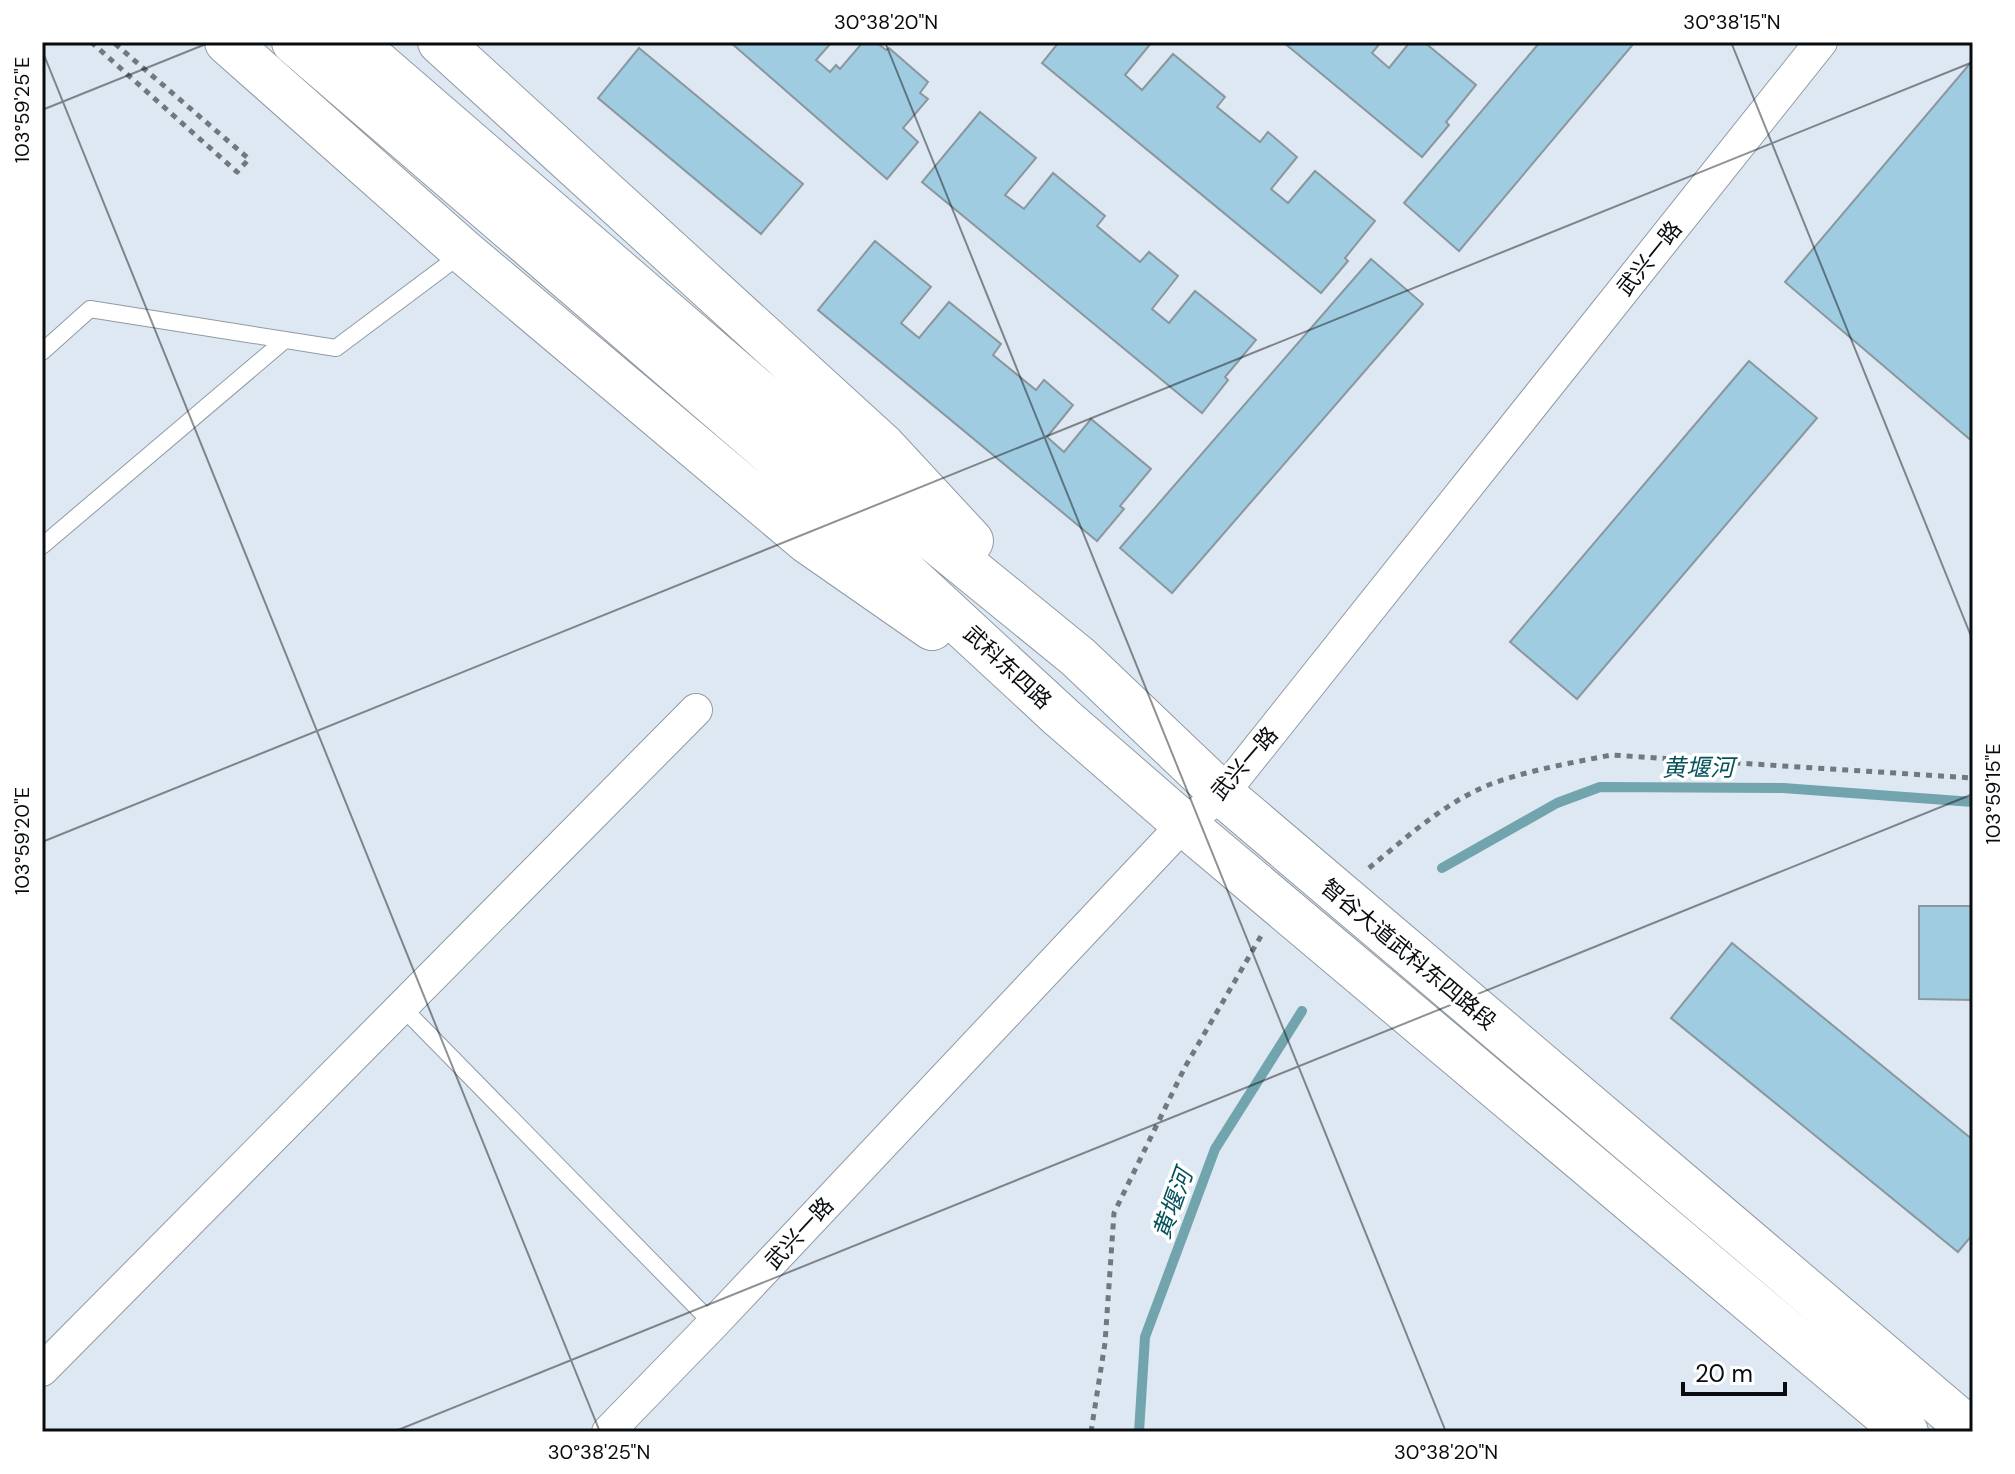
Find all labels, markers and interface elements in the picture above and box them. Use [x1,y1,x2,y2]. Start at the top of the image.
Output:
text: 30°38'20"N [834,9,938,35]
text: 30°38'15"N [1683,9,1781,35]
text: 103°59'25"E [9,57,35,163]
street label: 武兴一路 [1610,215,1688,302]
street label: 武科东四路 [958,619,1058,715]
street label: 武兴一路 [1205,721,1284,806]
text: 103°59'15"E [1980,743,2006,845]
water label: 黄堰河 [1662,752,1738,783]
text: 103°59'20"E [9,787,35,895]
street label: 智谷大道武科东四路段 [1315,873,1502,1036]
water label: 黄堰河 [1146,1161,1201,1243]
street label: 武兴一路 [759,1191,840,1275]
scale bar [1683,1346,1785,1396]
text: 20 m [1695,1358,1753,1389]
text: 30°38'25"N [548,1439,650,1465]
text: 30°38'20"N [1394,1439,1498,1465]

